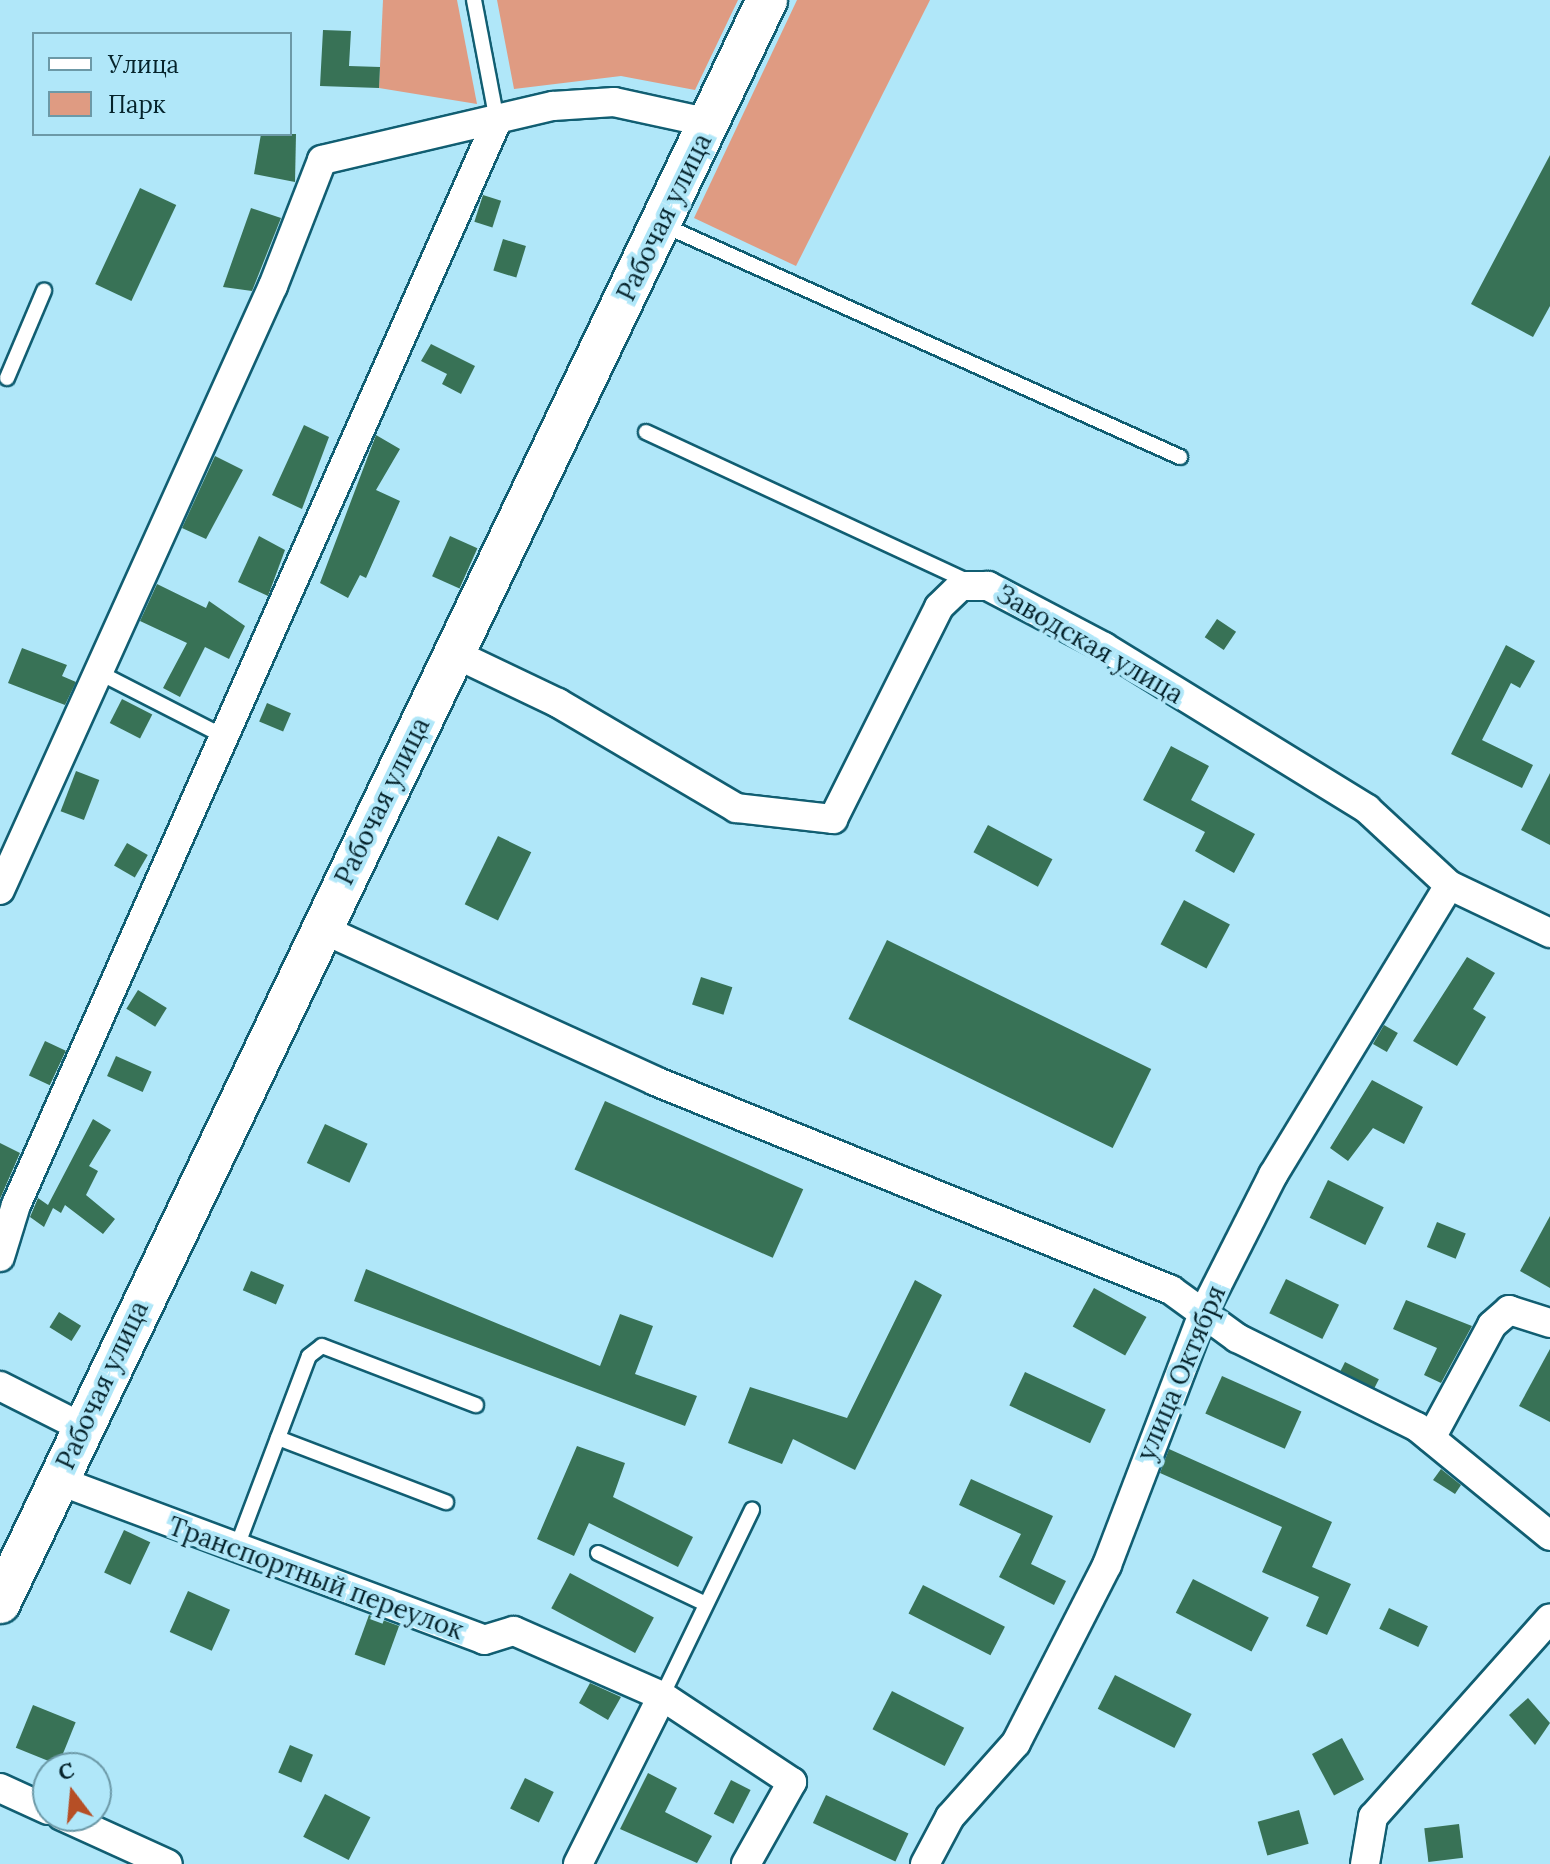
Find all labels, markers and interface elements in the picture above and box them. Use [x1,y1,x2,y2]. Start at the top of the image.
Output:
legend [32,32,292,136]
text: Улица [108,49,179,80]
text: Парк [108,89,166,120]
street label: Рабочая улица [610,128,718,306]
street label: Заводская улица [991,578,1189,710]
street label: Рабочая улица [328,712,436,890]
street label: улица Октября [1130,1281,1232,1465]
street label: Рабочая улица [49,1296,155,1474]
street label: Транспортный переулок [164,1510,468,1646]
north arrow [32,1752,112,1832]
text: С [55,1755,77,1786]

